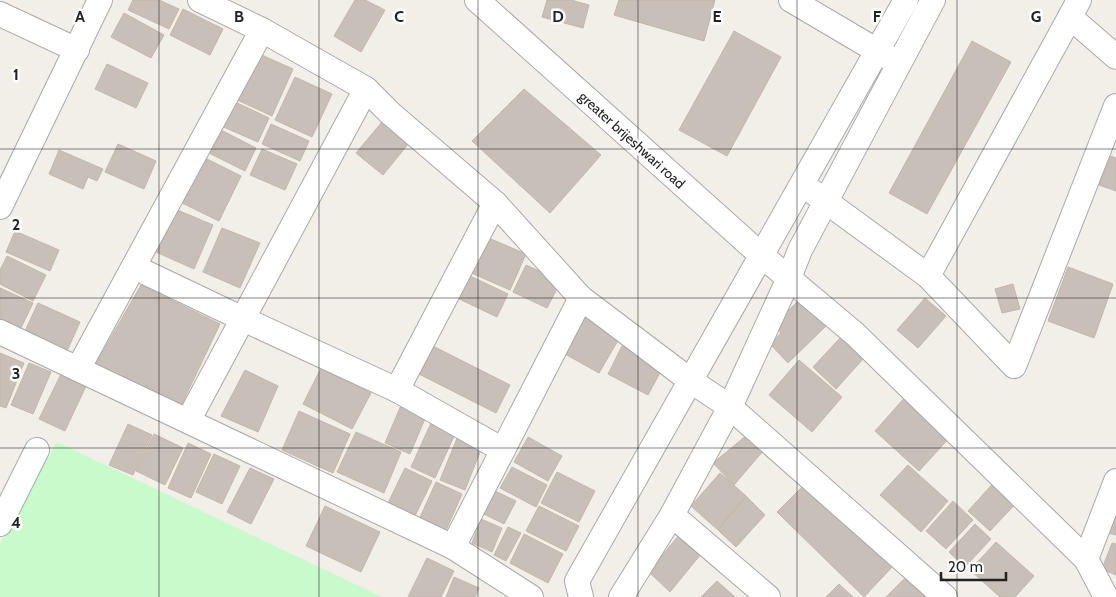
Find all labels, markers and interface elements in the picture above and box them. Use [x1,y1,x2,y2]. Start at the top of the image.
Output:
text: A [75,7,85,26]
text: B [234,7,244,26]
text: C [394,7,404,26]
text: D [552,7,564,26]
text: E [712,7,722,26]
text: F [873,7,882,26]
text: G [1031,7,1041,26]
text: 1 [13,65,19,84]
street label: greater brijeshwari road [575,88,689,192]
text: 2 [12,215,20,234]
text: 3 [12,364,20,383]
text: 4 [11,513,21,532]
scale bar [941,550,1006,582]
text: 20 m [948,558,983,576]

